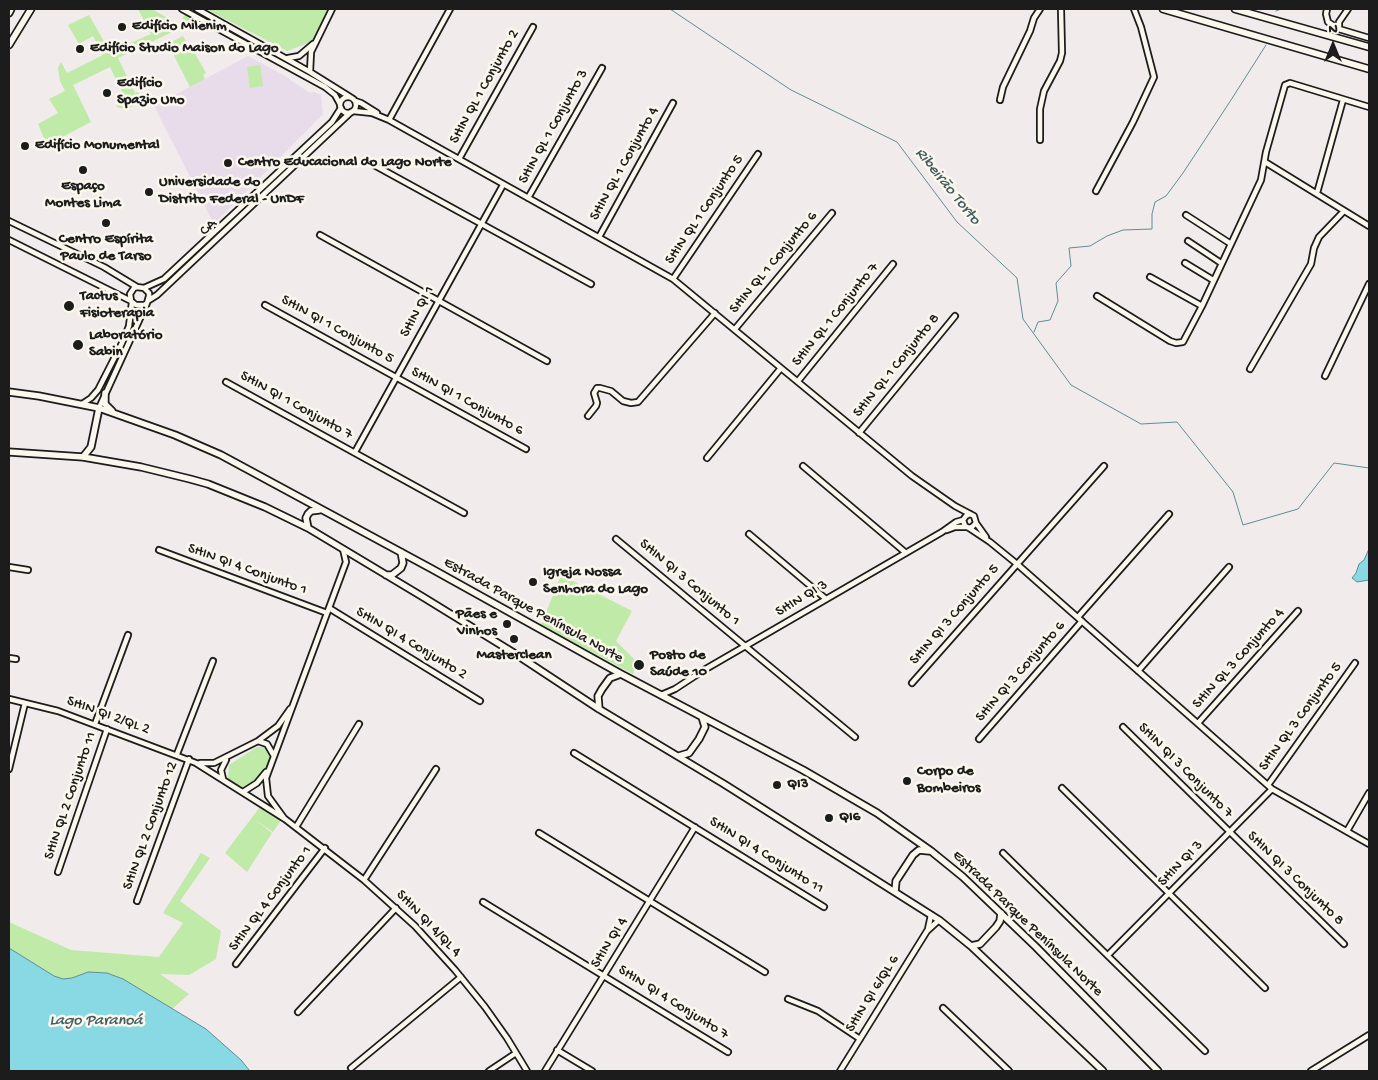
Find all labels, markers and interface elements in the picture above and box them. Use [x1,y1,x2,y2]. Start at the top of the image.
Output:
place label: Edifício Milenim [132,18,227,36]
north arrow [1308,20,1358,70]
marker: Edifício Milenim [116,21,128,33]
text: N [1328,21,1338,38]
street label: SHIN QL 1 Conjunto 2 [446,27,524,147]
place label: Edifício Studio Maison do Lago [90,40,279,58]
marker: Edifício Studio Maison do Lago [74,43,86,55]
street label: SHIN QL 1 Conjunto 3 [515,67,593,187]
place label: Edifício Spazio Uno [117,75,184,110]
marker: Edifício Spazio Uno [101,87,113,99]
street label: SHIN QL 1 Conjunto 4 [586,104,664,224]
place label: Edifício Monumental [35,137,160,155]
marker: Edifício Monumental [19,140,31,152]
water label: Ribeirão Torto [910,145,984,229]
street label: SHIN QL 1 Conjunto 5 [662,152,748,268]
place label: Centro Educacional do Lago Norte [238,154,451,172]
marker: Centro Educacional do Lago Norte [222,157,234,169]
marker: Espaço Montes Lima [77,164,89,176]
place label: Universidade do Distrito Federal - UnDF [159,174,304,209]
place label: Espaço Montes Lima [45,178,121,213]
marker: Universidade do Distrito Federal - UnDF [143,186,155,198]
street label: SHIN QL 1 Conjunto 6 [726,208,822,318]
street label: CA [197,216,221,240]
marker: Centro Espírita Paulo de Tarso [100,217,112,229]
place label: Centro Espírita Paulo de Tarso [59,231,153,266]
street label: SHIN QL 1 Conjunto 7 [789,260,883,370]
street label: SHIN QI 1 [397,283,439,341]
place label: Tactus Fisioterapia [80,288,154,323]
street label: SHIN QI 1 Conjunto 5 [277,292,397,368]
marker: Tactus Fisioterapia [62,299,76,313]
street label: SHIN QL 1 Conjunto 8 [850,310,944,422]
place label: Laboratório Sabin [89,327,162,362]
marker: Laboratório Sabin [71,338,85,352]
street label: SHIN QI 1 Conjunto 6 [408,364,526,440]
street label: SHIN QI 1 Conjunto 7 [236,368,356,444]
street label: SHIN QI 3 Conjunto 1 [635,536,743,630]
street label: SHIN QI 4 Conjunto 1 [185,540,309,600]
street label: Estrada Parque Península Norte [440,554,626,668]
street label: SHIN QI 3 Conjunto 5 [906,561,1004,669]
place label: Igreja Nossa Senhora do Lago [543,564,648,599]
marker: Igreja Nossa Senhora do Lago [527,576,539,588]
street label: SHIN QI 3 [773,576,831,622]
street label: SHIN QI 4 Conjunto 2 [352,604,470,684]
street label: SHIN QL 3 Conjunto 4 [1189,605,1289,713]
place label: Pães e Vinhos [456,606,497,641]
marker: Pães e Vinhos [501,618,513,630]
street label: SHIN QI 3 Conjunto 6 [972,618,1070,726]
marker: Masterclean [508,633,520,645]
place label: Masterclean [476,647,552,665]
place label: Posto de Saúde 10 [650,647,707,682]
marker: Posto de Saúde 10 [632,658,646,672]
street label: SHIN QL 3 Conjunto 5 [1256,659,1346,775]
street label: SHIN QI 2/QL 2 [64,693,152,739]
street label: SHIN QI 3 Conjunto 7 [1133,719,1237,823]
street label: SHIN QL 2 Conjunto 11 [41,730,101,862]
street label: SHIN QL 2 Conjunto 12 [119,760,183,892]
place label: Corpo de Bombeiros [917,763,981,798]
marker: Corpo de Bombeiros [901,775,913,787]
place label: QI3 [787,776,808,794]
marker: QI3 [771,779,783,791]
place label: QI6 [839,809,860,827]
marker: QI6 [823,812,835,824]
street label: SHIN QI 4 Conjunto 11 [705,814,827,898]
street label: SHIN QI 3 Conjunto 8 [1243,828,1347,930]
street label: SHIN QI 3 [1155,837,1207,891]
street label: SHIN QL 4 Conjunto 1 [225,843,317,955]
street label: Estrada Parque Península Norte [948,847,1106,1001]
street label: SHIN QI 4/QL 4 [391,887,465,961]
street label: SHIN QI 4 [587,914,633,972]
street label: SHIN QI 6/QL 6 [842,952,904,1036]
street label: SHIN QI 4 Conjunto 7 [614,962,732,1044]
water label: Lago Paranoá [50,1012,142,1032]

